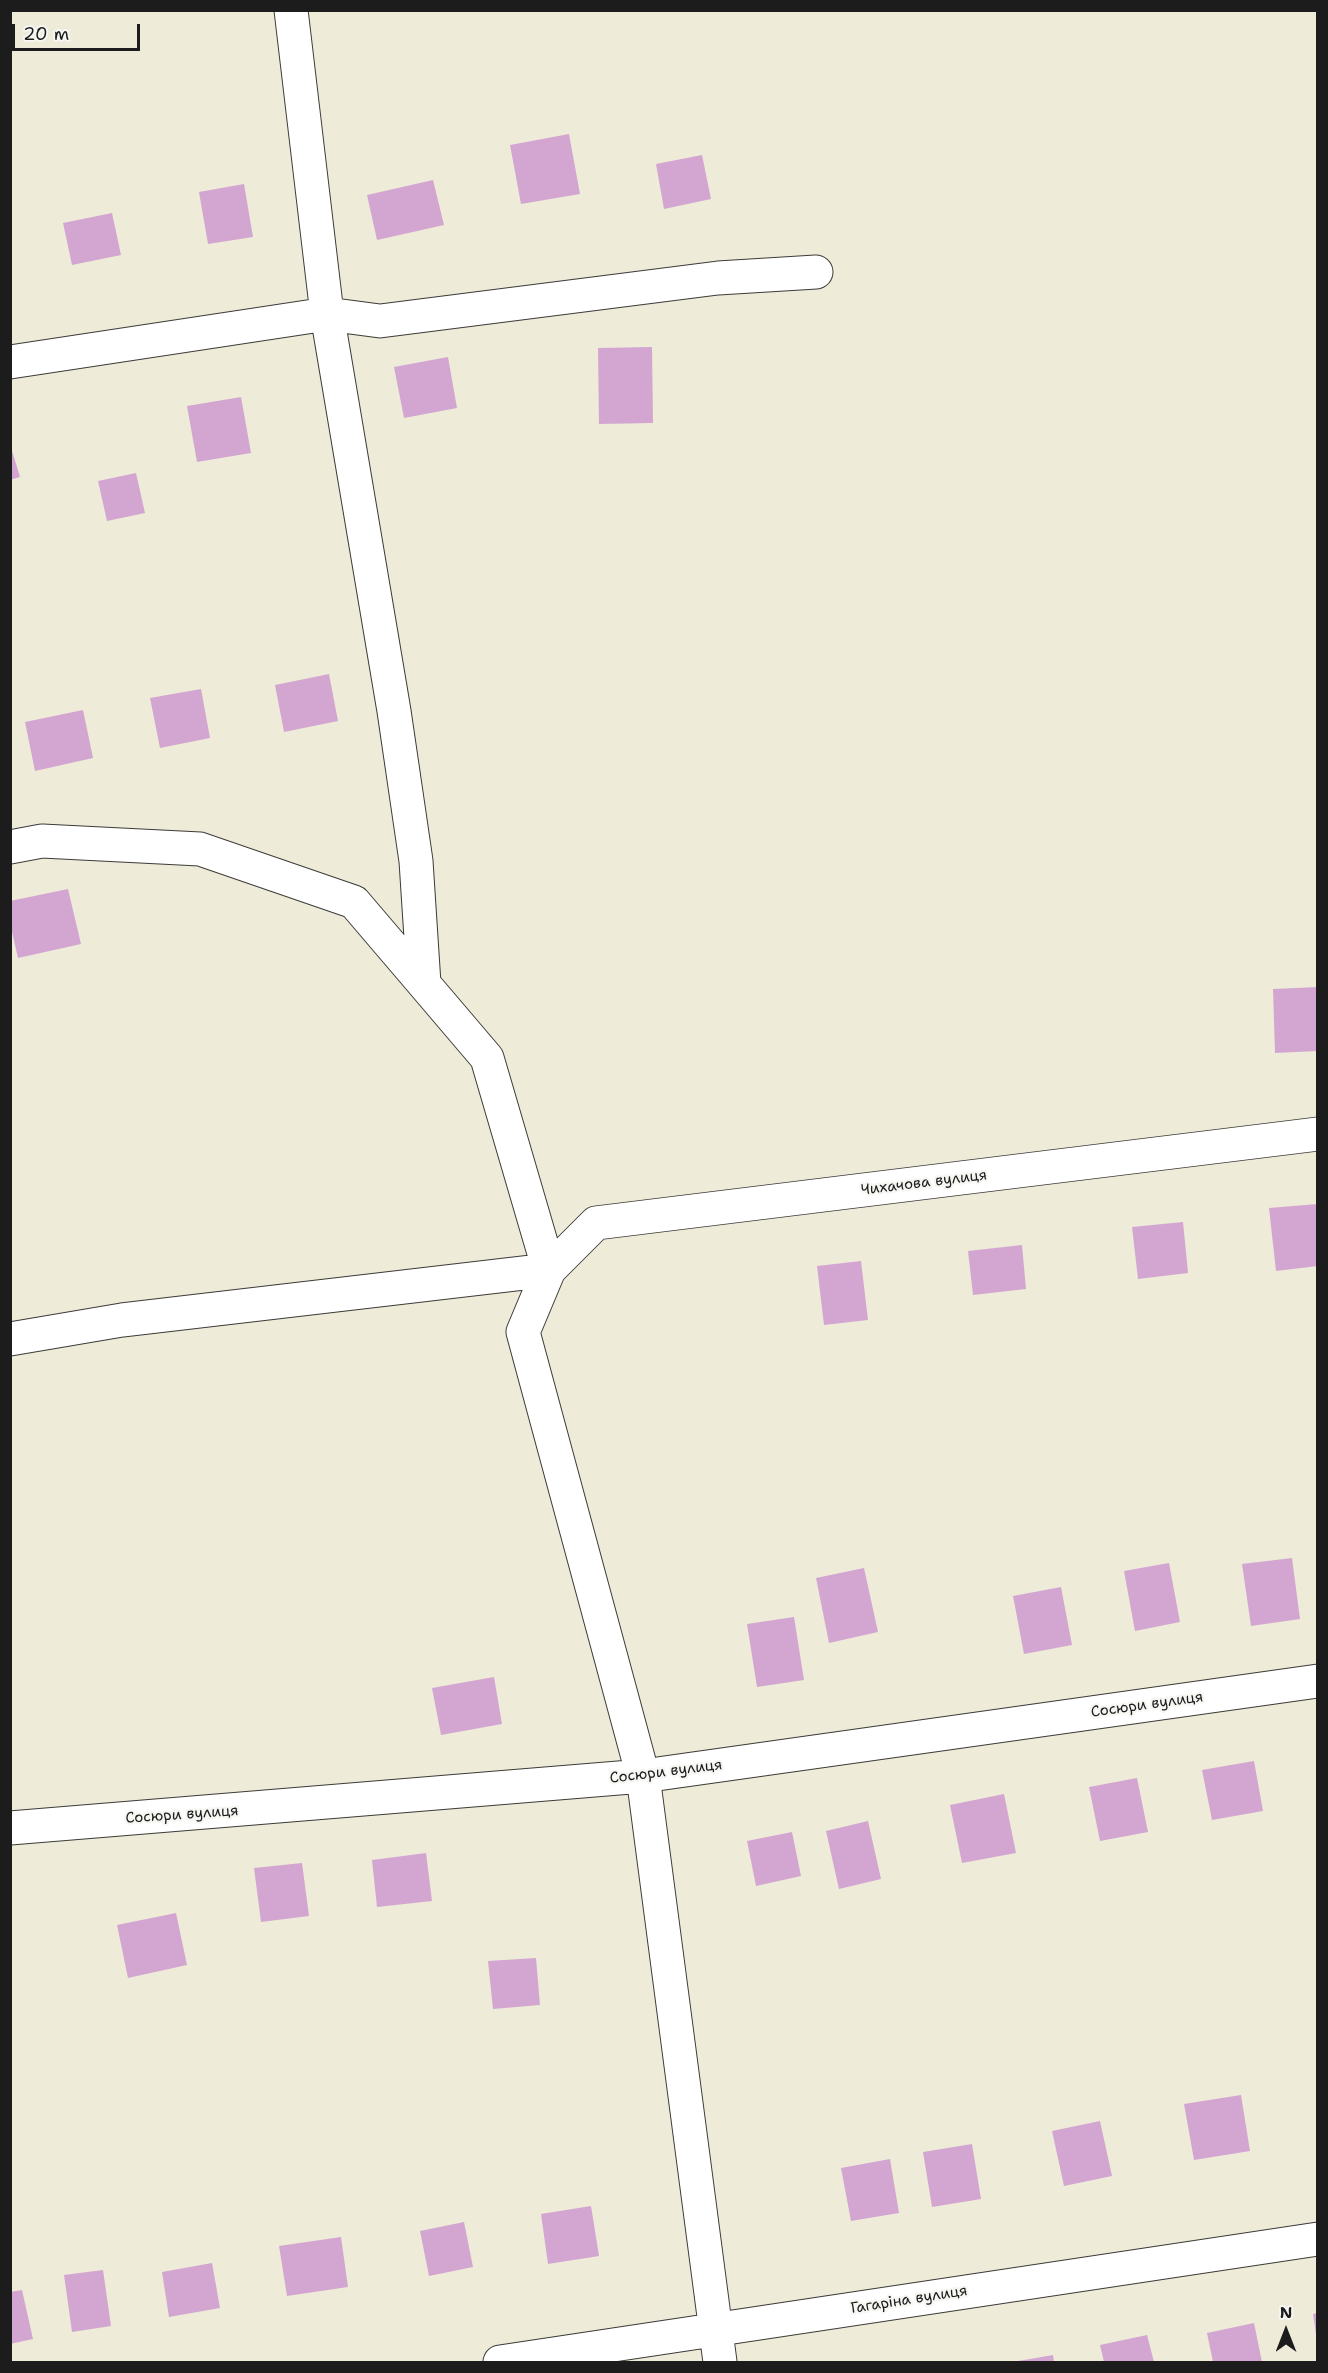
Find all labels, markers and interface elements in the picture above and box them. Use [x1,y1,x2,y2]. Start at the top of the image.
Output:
scale bar [15,12,142,50]
text: 20 m [23,22,69,46]
street label: Чихачова вулиця [860,1166,988,1200]
street label: Сосюри вулиця [1090,1688,1204,1722]
street label: Сосюри вулиця [609,1756,723,1788]
street label: Сосюри вулиця [125,1802,239,1828]
street label: Гагаріна вулиця [849,2282,969,2318]
north arrow [1256,2301,1316,2361]
text: N [1280,2302,1292,2323]

